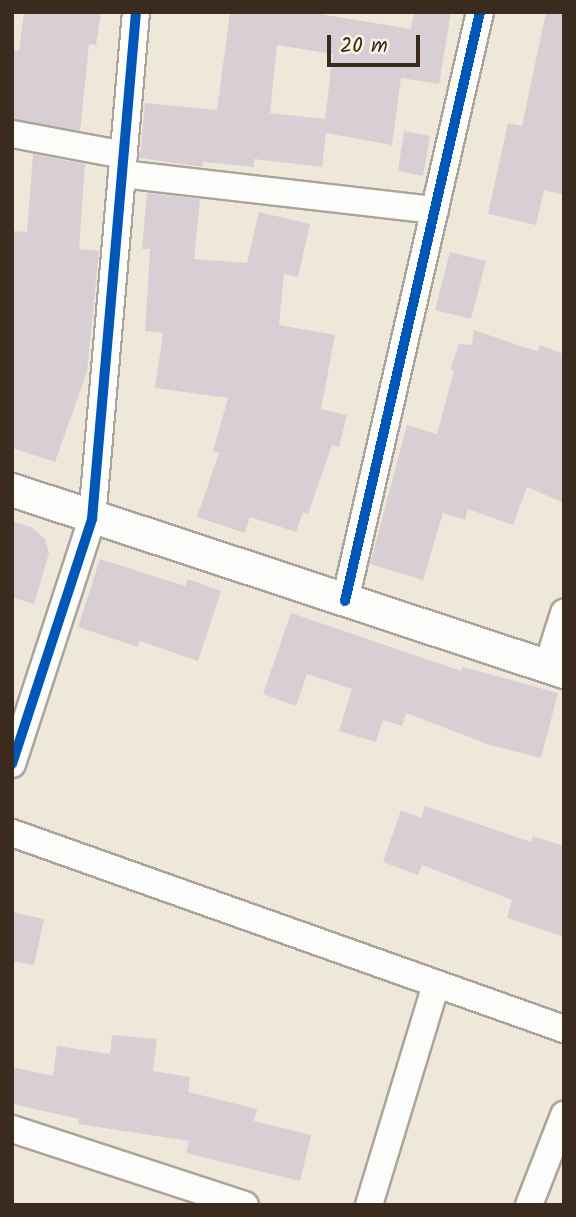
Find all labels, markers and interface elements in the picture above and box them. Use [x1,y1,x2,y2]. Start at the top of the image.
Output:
scale bar [331,21,424,65]
text: 20 m [340,30,388,63]

